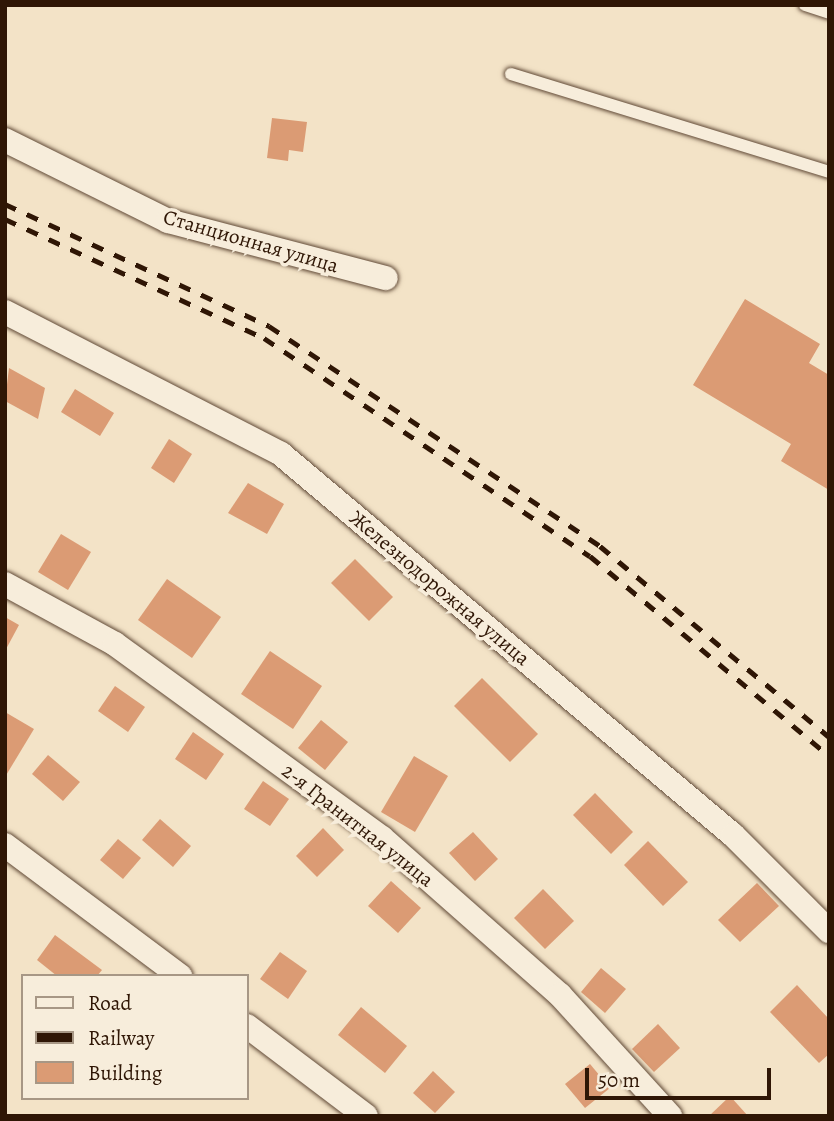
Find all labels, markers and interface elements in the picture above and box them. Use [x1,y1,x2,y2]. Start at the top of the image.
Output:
street label: Станционная улица [161,204,341,278]
street label: Железнодорожная улица [345,505,535,671]
street label: 2-я Гранитная улица [277,758,439,892]
legend [21,974,248,1100]
text: Road [88,989,132,1017]
text: Railway [88,1024,154,1052]
scale bar [589,1054,774,1098]
text: Building [88,1059,162,1087]
text: 50 m [598,1066,640,1094]

